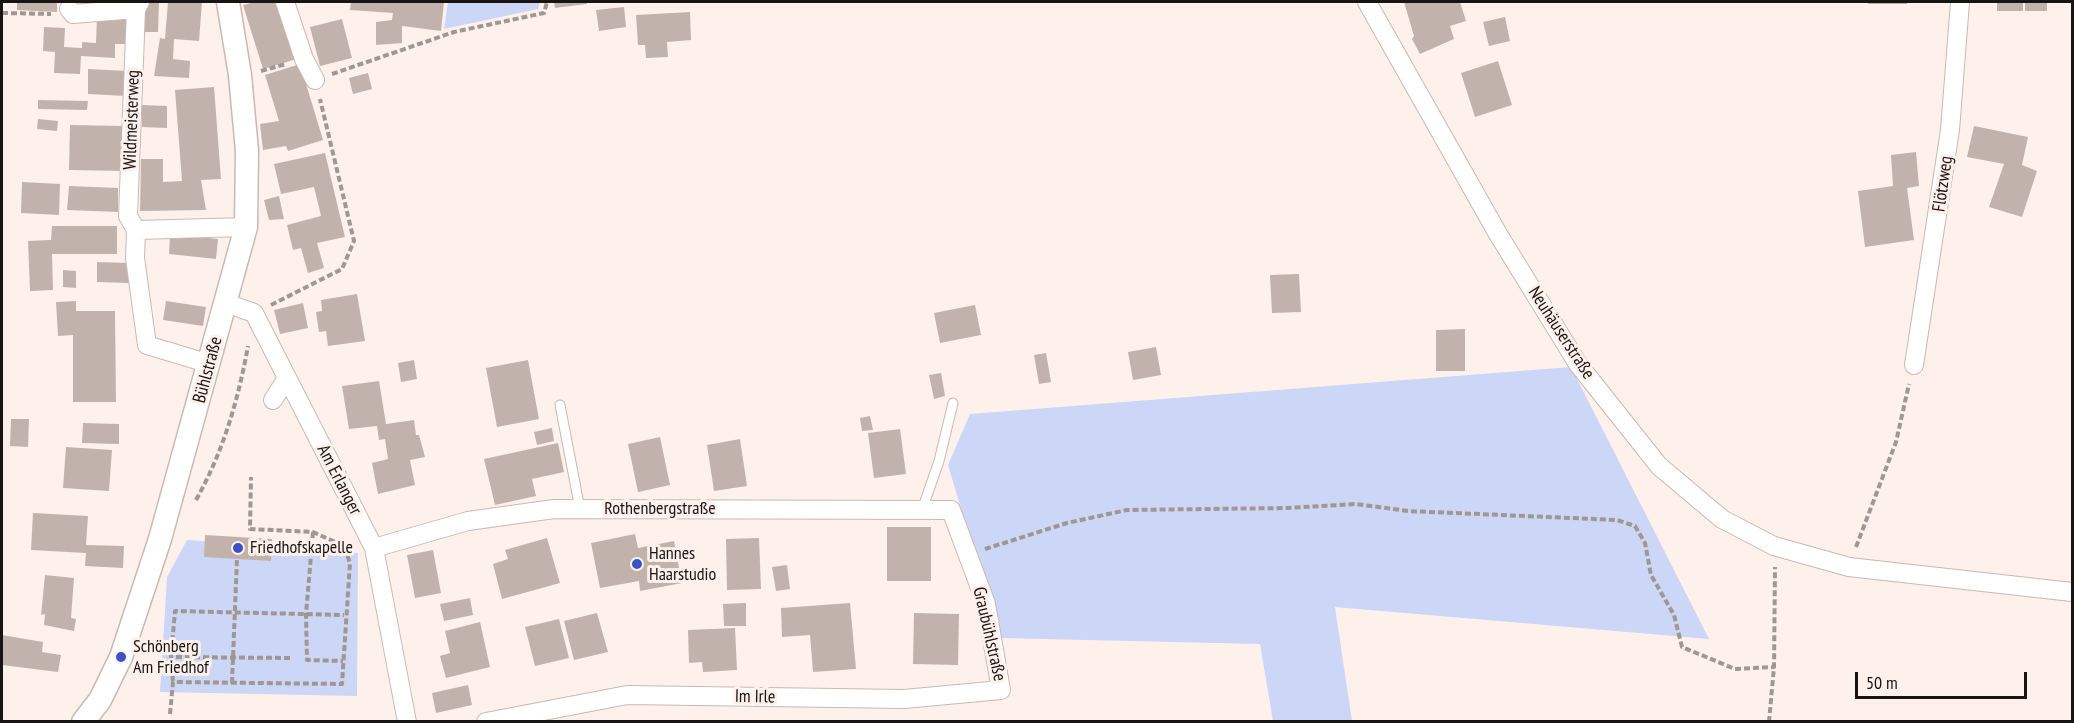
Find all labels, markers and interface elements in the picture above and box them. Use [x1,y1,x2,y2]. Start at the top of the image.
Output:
street label: Wildmeisterweg [119,70,145,170]
street label: Flötzweg [1928,155,1958,213]
street label: Neuhäuserstraße [1523,283,1599,383]
street label: Bühlstraße [189,334,227,406]
street label: Am Erlanger [312,441,366,519]
street label: Rothenbergstraße [604,498,716,520]
place label: Friedhofskapelle [250,537,353,559]
marker: Friedhofskapelle [231,541,245,555]
place label: Hannes Haarstudio [649,543,716,586]
marker: Hannes Haarstudio [630,557,644,571]
street label: Graubühlstraße [968,585,1010,683]
place label: Schönberg Am Friedhof [133,636,209,678]
marker: Schönberg Am Friedhof [114,650,128,664]
scale bar [1858,660,2030,698]
text: 50 m [1866,671,1898,694]
street label: Im Irle [735,686,775,708]

